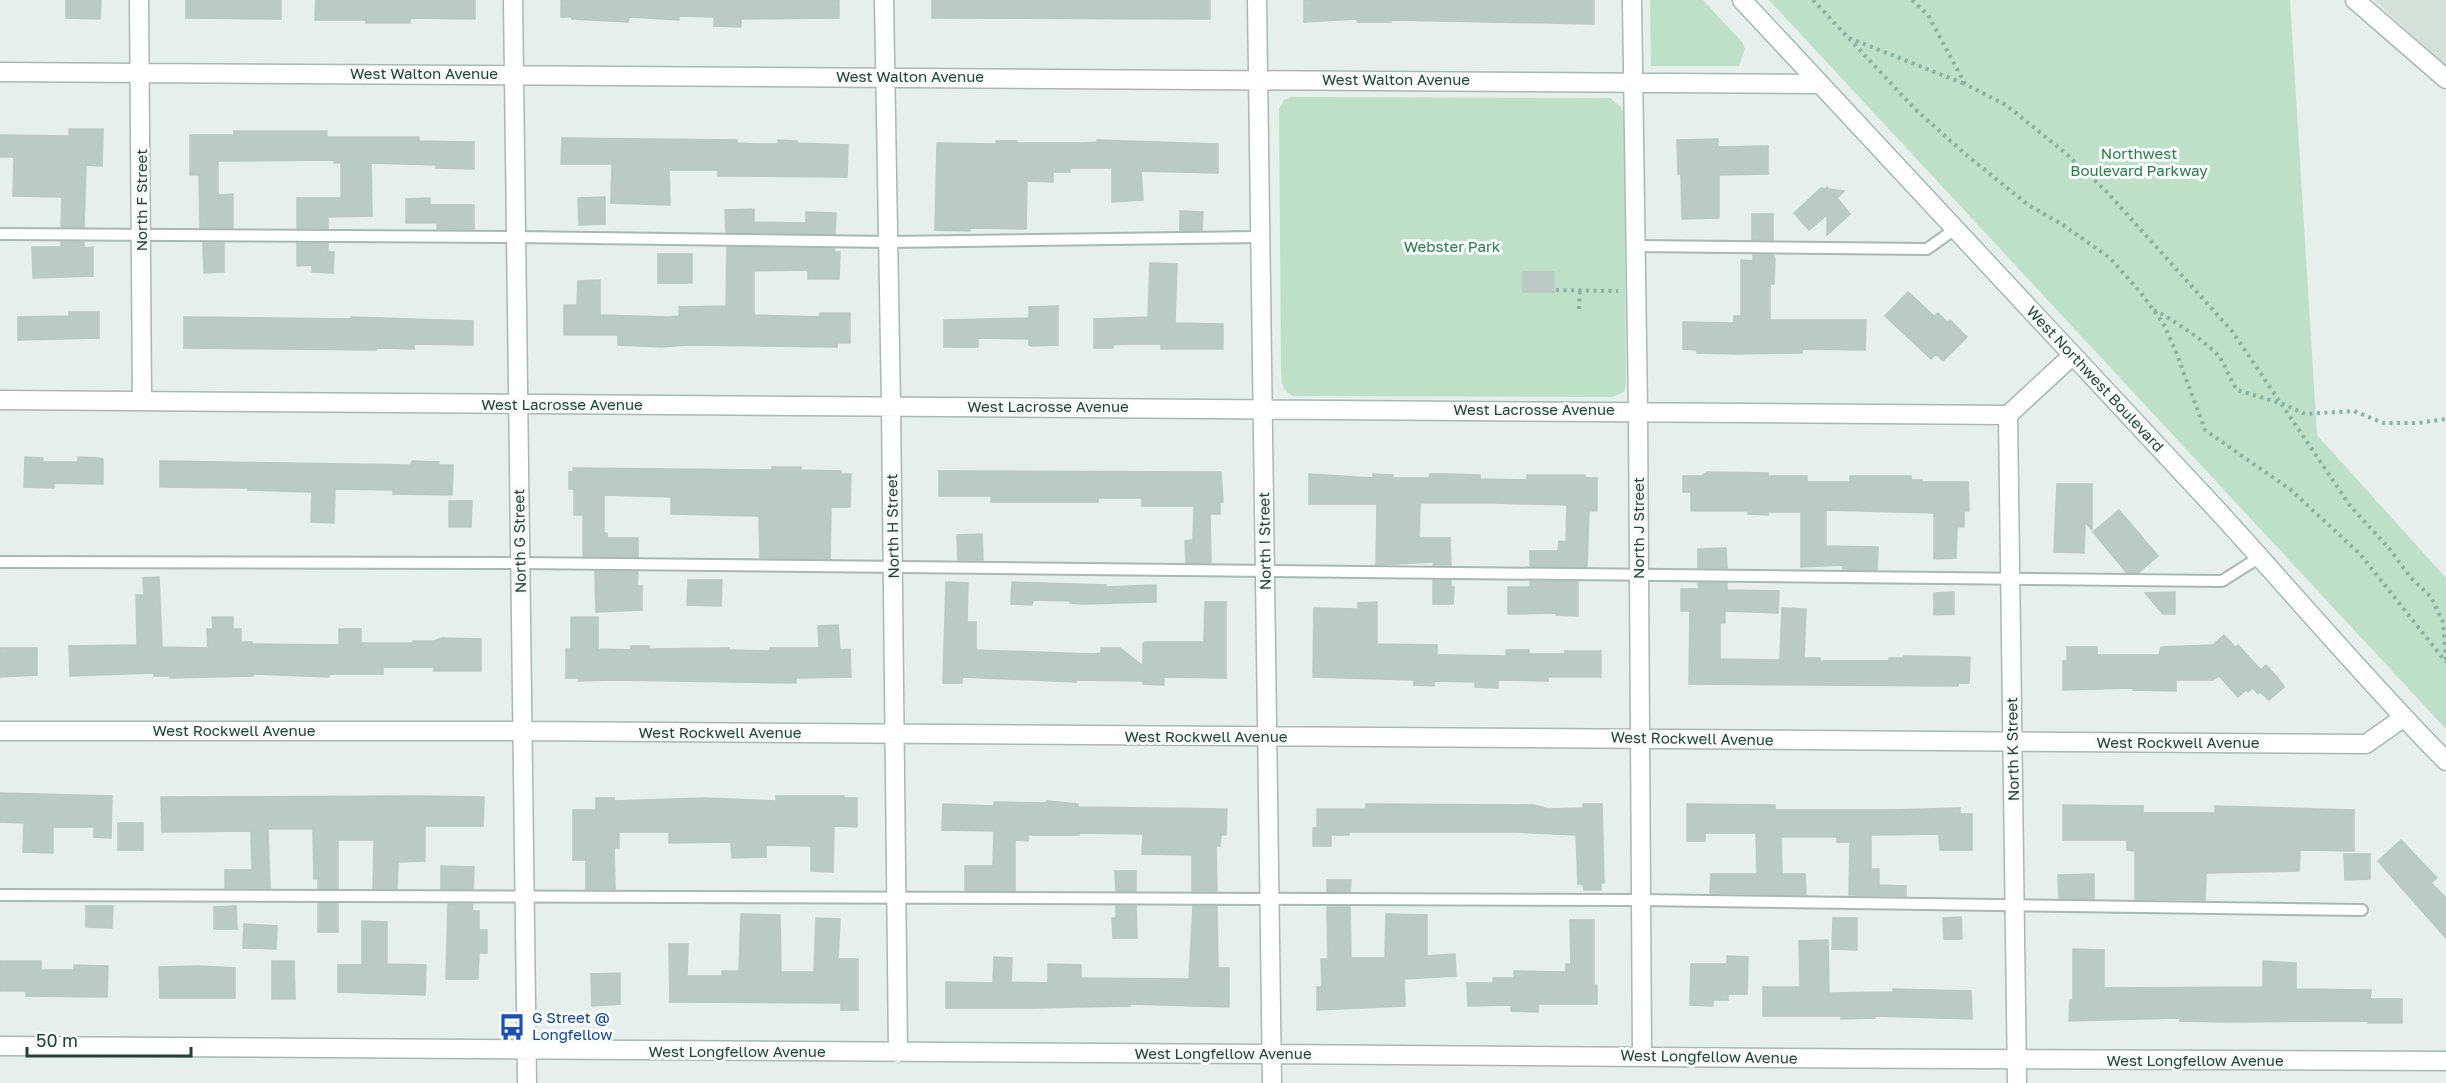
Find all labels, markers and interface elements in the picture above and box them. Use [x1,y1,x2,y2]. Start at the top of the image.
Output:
street label: West Walton Avenue [350,64,498,82]
street label: West Walton Avenue [836,67,984,85]
street label: West Walton Avenue [1322,70,1470,88]
park label: Northwest Boulevard Parkway [2070,144,2208,179]
street label: North F Street [132,149,150,251]
park label: Webster Park [1404,237,1501,255]
street label: West Northwest Boulevard [2023,302,2168,455]
street label: West Lacrosse Avenue [481,395,643,413]
street label: West Lacrosse Avenue [967,397,1129,415]
street label: West Lacrosse Avenue [1453,400,1615,418]
street label: North H Street [882,473,902,579]
street label: North J Street [1629,477,1647,579]
street label: North G Street [509,489,529,593]
street label: North I Street [1254,492,1274,590]
street label: North K Street [2002,697,2022,801]
street label: West Rockwell Avenue [152,721,316,739]
street label: West Rockwell Avenue [638,723,802,741]
street label: West Rockwell Avenue [1124,727,1288,745]
street label: West Rockwell Avenue [1610,728,1774,748]
street label: West Rockwell Avenue [2096,733,2260,751]
place label: G Street @ Longfellow [532,1008,612,1043]
bus stop icon: G Street @ Longfellow [497,1012,527,1042]
scale bar [27,1020,190,1058]
text: 50 m [36,1029,78,1051]
street label: West Longfellow Avenue [648,1042,826,1060]
street label: West Longfellow Avenue [1134,1044,1312,1062]
street label: West Longfellow Avenue [1620,1045,1798,1067]
street label: West Longfellow Avenue [2106,1051,2284,1069]

